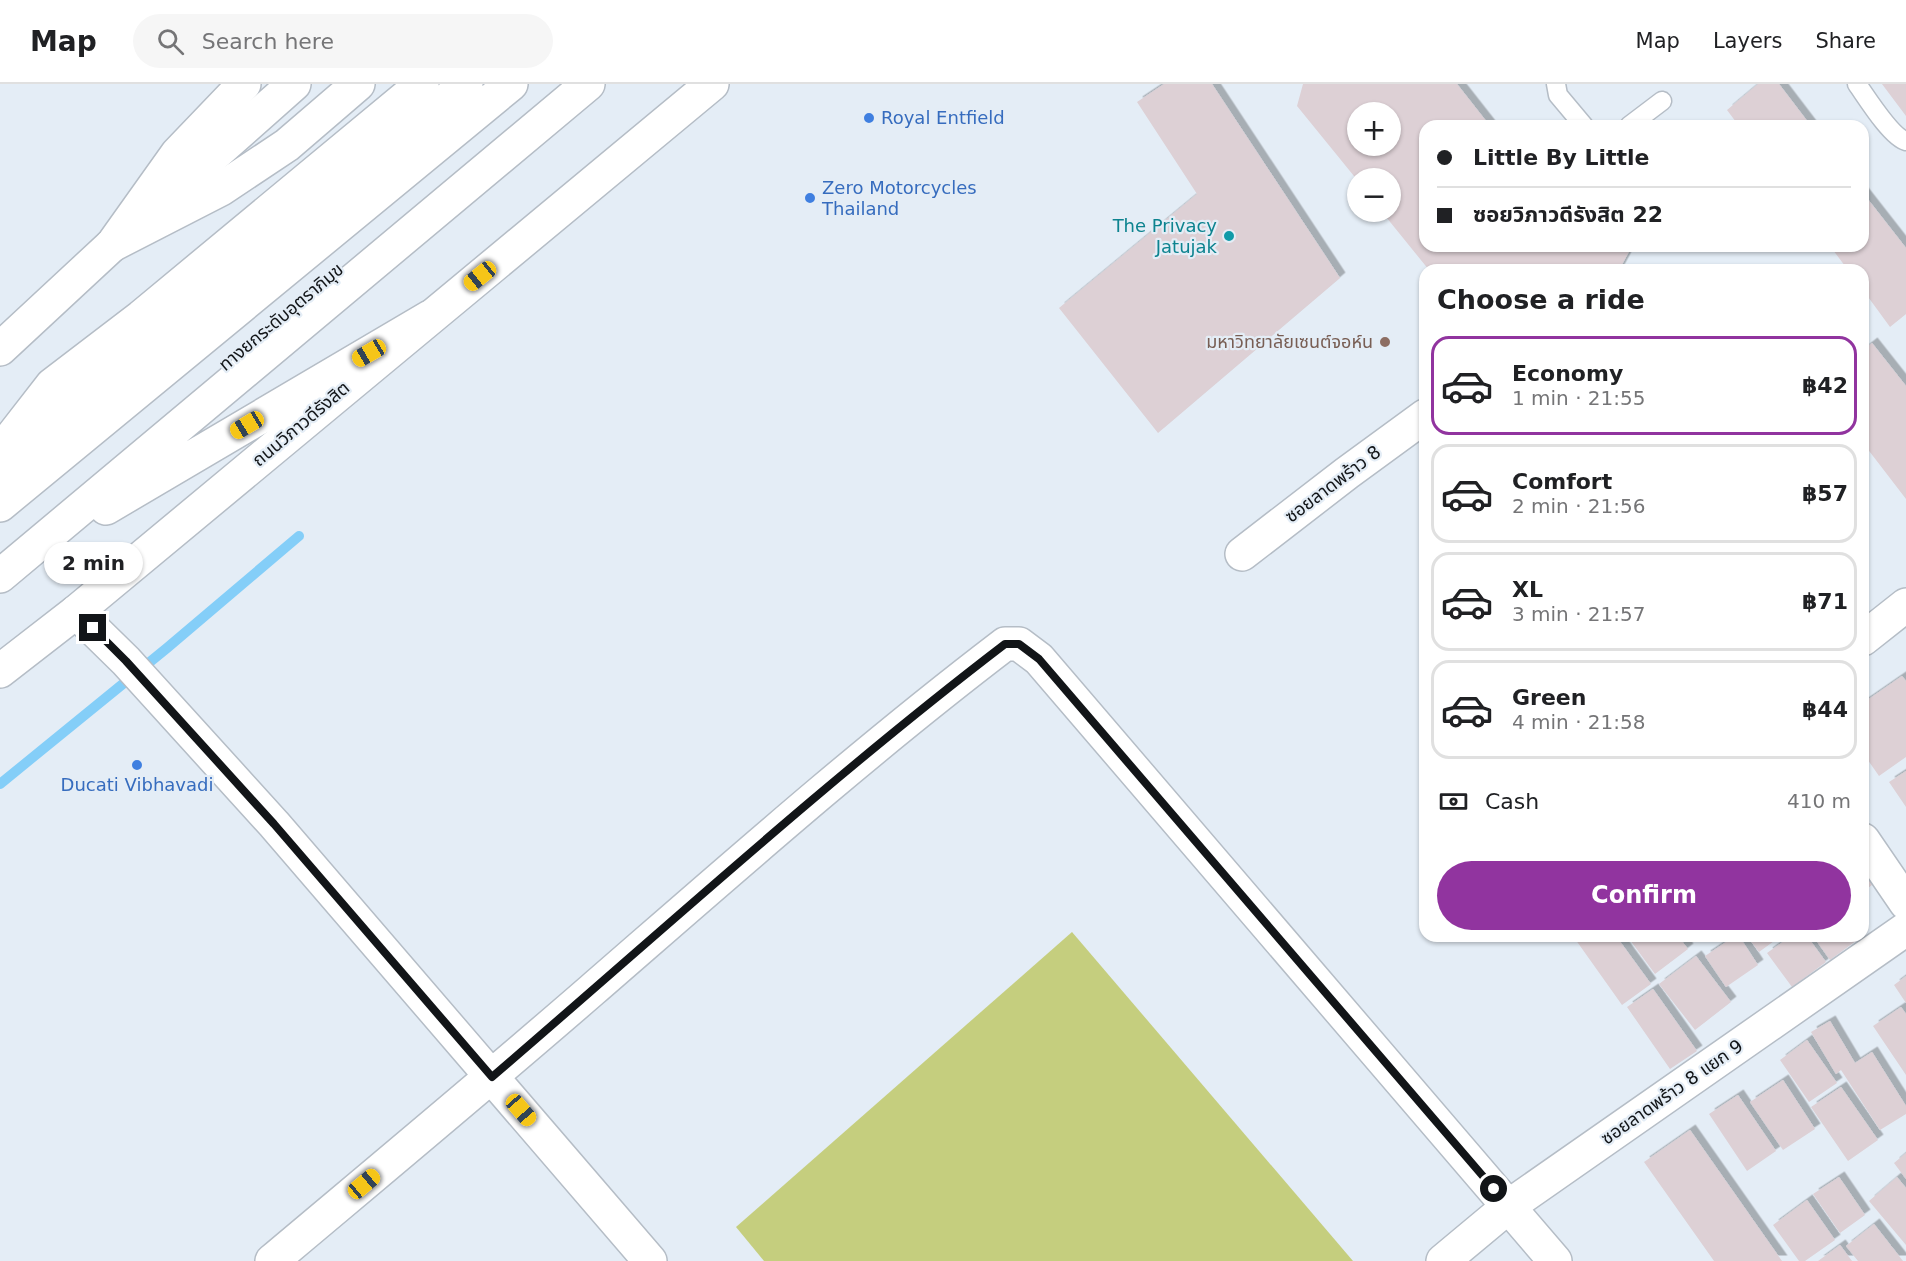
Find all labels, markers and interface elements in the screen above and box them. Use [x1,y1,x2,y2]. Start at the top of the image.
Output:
search box [133,14,553,68]
text: Map [30,25,97,58]
icon: search [154,25,187,58]
text: Search here [202,29,334,54]
text: Map [1636,29,1680,53]
text: Layers [1713,29,1782,53]
text: Share [1815,29,1876,53]
map controls [1347,102,1401,222]
button: + [1347,102,1401,156]
place label: Royal Entfield [881,107,1005,128]
marker: Royal Entfield [862,111,876,125]
text: Little By Little [1473,145,1650,170]
button: − [1347,168,1401,222]
place label: Zero Motorcycles Thailand [821,177,977,219]
marker: Zero Motorcycles Thailand [803,191,817,205]
text: ซอยวิภาวดีรังสิต 22 [1473,202,1663,227]
place label: The Privacy Jatujak [1112,215,1218,257]
marker: The Privacy Jatujak [1222,229,1236,243]
street label: ทางยกระดับอุตราภิมุข [214,258,348,376]
car [460,258,500,294]
text: Choose a ride [1437,284,1645,315]
place label: มหาวิทยาลัยเซนต์จอห์น [1206,331,1373,352]
marker: มหาวิทยาลัยเซนต์จอห์น [1378,335,1392,349]
car [349,336,389,370]
icon: car [1440,359,1494,413]
text: Economy [1512,361,1623,386]
text: ฿42 [1802,373,1848,398]
street label: ถนนวิภาวดีรังสิต [248,377,353,470]
text: 1 min · 21:55 [1512,386,1646,410]
car [227,408,267,442]
street label: ซอยลาดพร้าว 8 [1281,441,1385,526]
icon: car [1440,467,1494,521]
text: Comfort [1512,469,1612,494]
text: ฿57 [1802,481,1848,506]
text: 2 min · 21:56 [1512,494,1646,518]
callout: 2 min [44,541,142,583]
text: 2 min [62,551,125,575]
icon: car [1440,575,1494,629]
text: XL [1512,577,1543,602]
text: ฿71 [1802,589,1848,614]
text: 3 min · 21:57 [1512,602,1646,626]
route end [79,614,106,641]
icon: car [1440,683,1494,737]
text: Green [1512,685,1586,710]
text: ฿44 [1802,697,1848,722]
text: 4 min · 21:58 [1512,710,1646,734]
marker: Ducati Vibhavadi [130,758,144,772]
place label: Ducati Vibhavadi [61,774,213,795]
icon: cash [1437,785,1470,818]
text: Cash [1485,789,1539,814]
text: 410 m [1787,789,1851,813]
button: Confirm [1437,861,1851,930]
street label: ซอยลาดพร้าว 8 แยก 9 [1597,1035,1747,1148]
car [502,1091,540,1129]
car [344,1166,384,1202]
route start [1480,1175,1507,1202]

